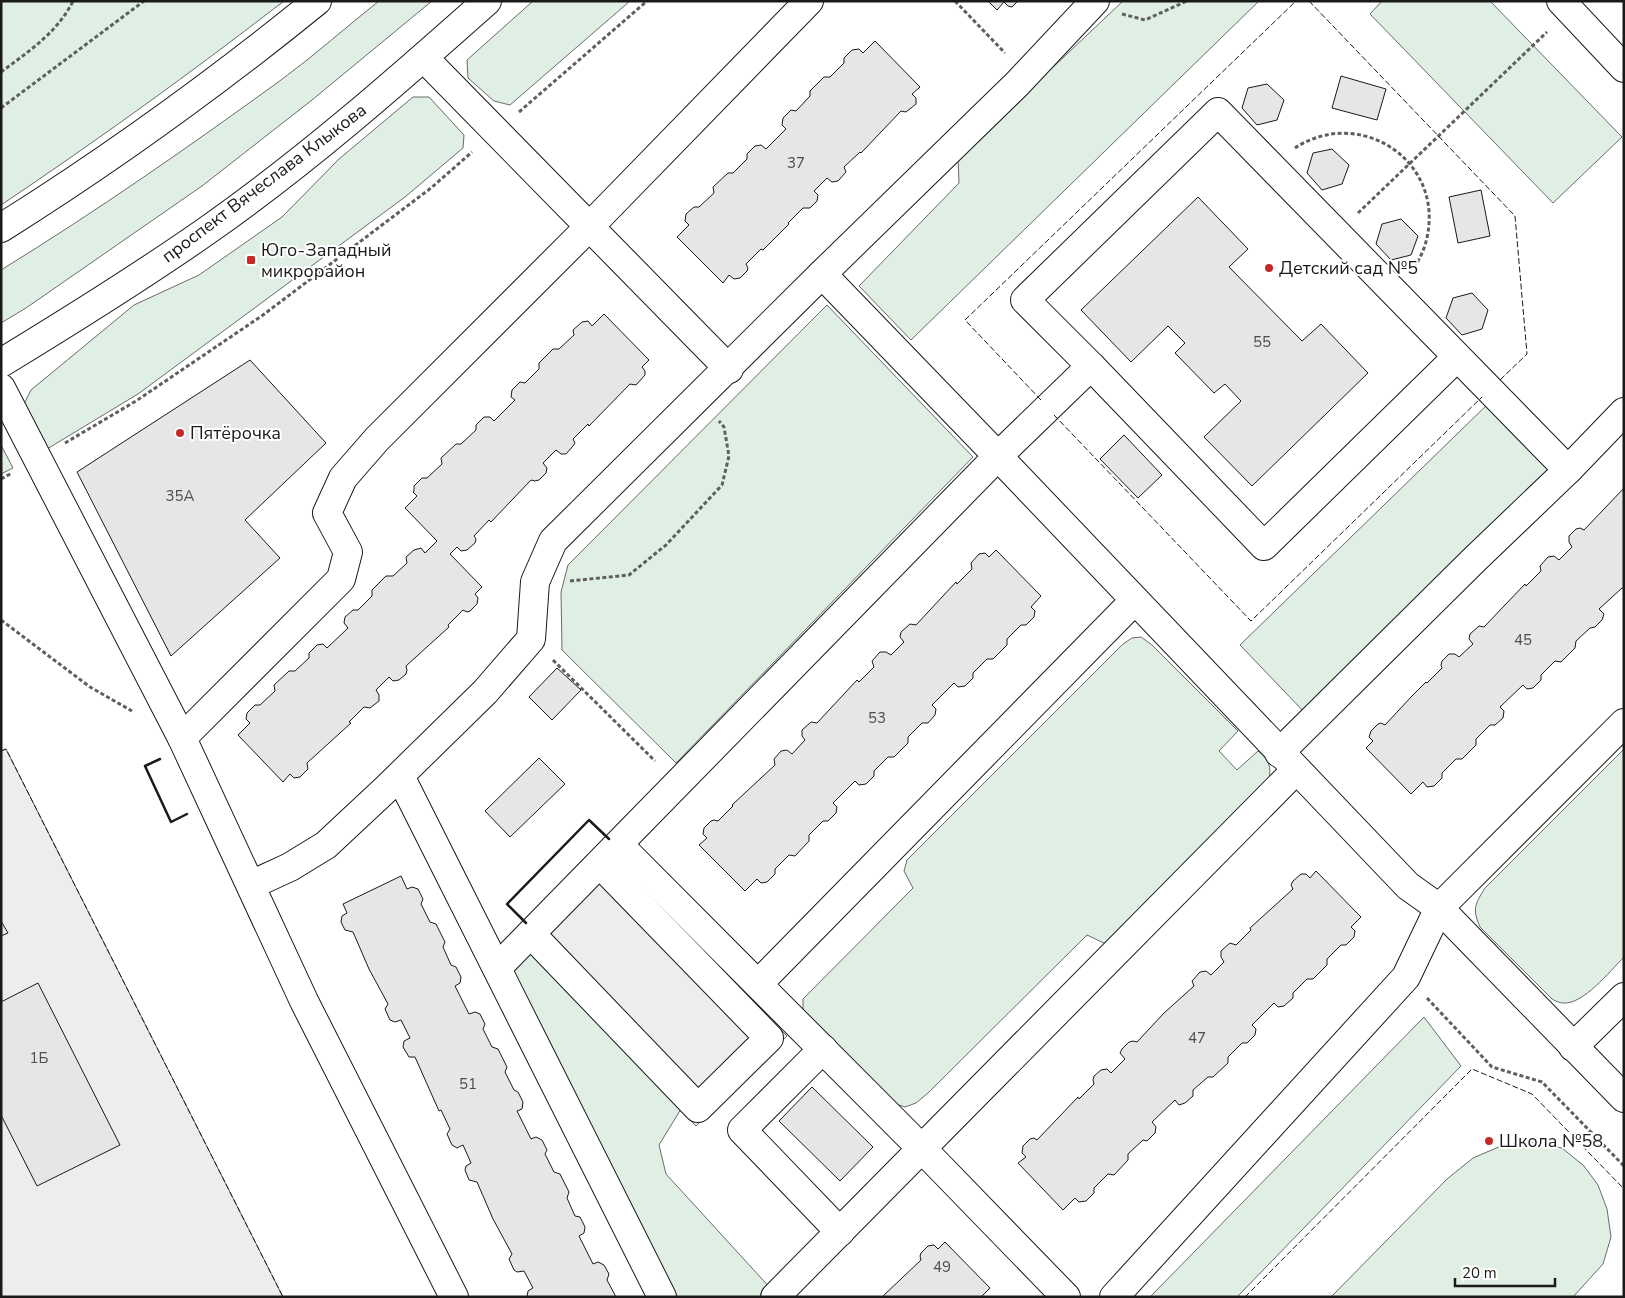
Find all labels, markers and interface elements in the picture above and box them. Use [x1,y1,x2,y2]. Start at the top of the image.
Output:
street label: проспект Вячеслава Клыкова [157,98,371,268]
house number: 37 [787,153,805,173]
place label: Юго-Западный микрорайон [261,238,391,283]
marker: Юго-Западный микрорайон [245,254,257,266]
place label: Детский сад №5 [1279,256,1418,280]
marker: Детский сад №5 [1263,262,1275,274]
house number: 55 [1253,332,1271,352]
place label: Пятёрочка [190,421,281,445]
marker: Пятёрочка [174,427,186,439]
house number: 35А [166,486,195,506]
house number: 45 [1514,630,1532,650]
house number: 53 [868,708,886,728]
house number: 47 [1188,1028,1206,1048]
house number: 1Б [30,1048,49,1068]
house number: 51 [459,1074,477,1094]
place label: Школа №58 [1499,1129,1603,1153]
marker: Школа №58 [1483,1135,1495,1147]
scale bar [1455,1256,1555,1288]
house number: 49 [933,1257,951,1277]
text: 20 m [1462,1263,1497,1283]

